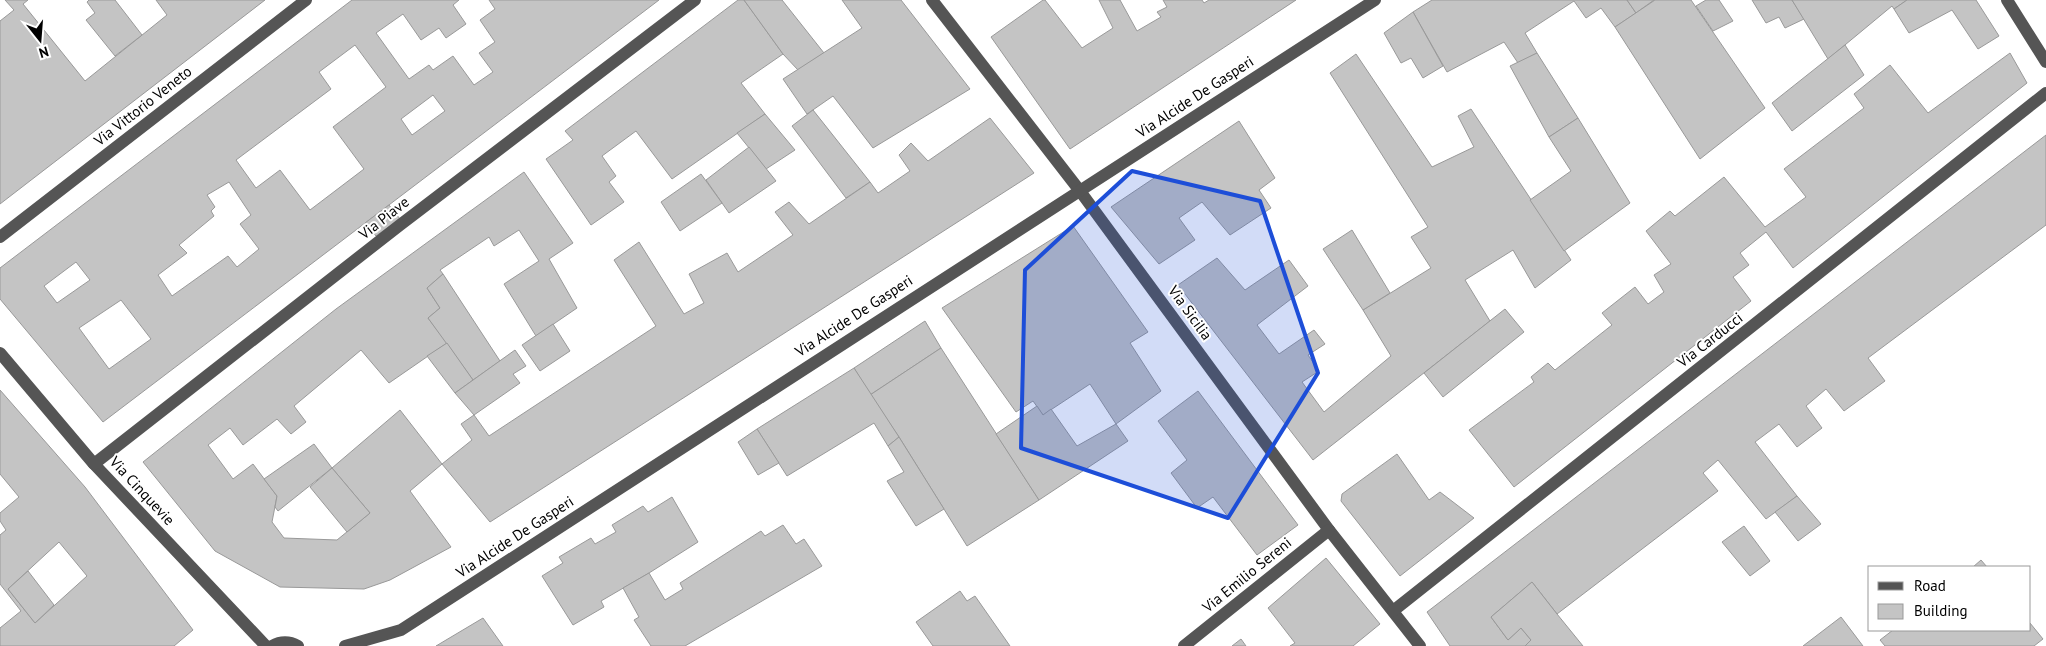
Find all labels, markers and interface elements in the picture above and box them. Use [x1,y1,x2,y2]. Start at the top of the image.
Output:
north arrow [15,15,65,65]
text: N [37,42,51,62]
street label: Via Alcide De Gasperi [1132,51,1257,142]
street label: Via Vittorio Veneto [89,62,195,150]
street label: Via Piave [354,192,413,244]
street label: Via Alcide De Gasperi [791,270,916,361]
street label: Via Sicilia [1164,281,1216,344]
street label: Via Carducci [1672,308,1746,372]
street label: Via Cinquevie [105,452,179,529]
street label: Via Alcide De Gasperi [452,491,577,582]
street label: Via Emilio Sereni [1197,533,1295,617]
legend [1868,566,2031,631]
text: Road [1914,576,1946,595]
text: Building [1914,601,1968,620]

